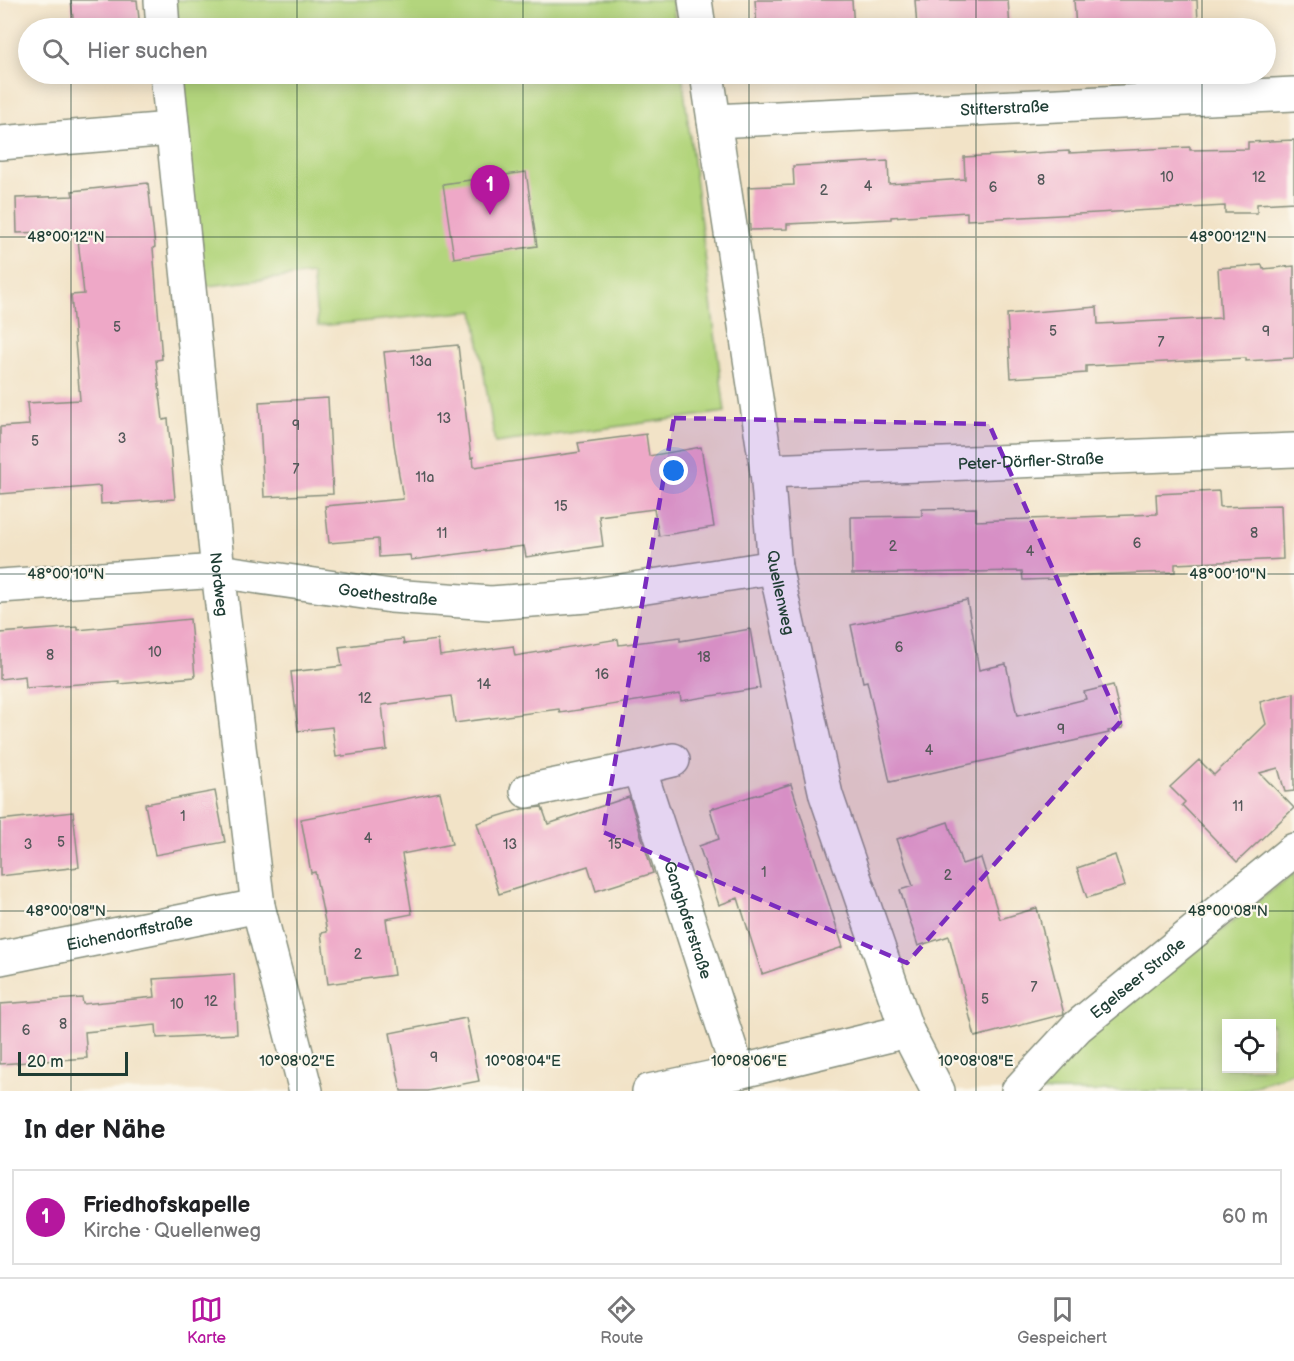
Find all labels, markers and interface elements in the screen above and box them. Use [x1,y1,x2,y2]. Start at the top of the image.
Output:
search box [18,18,1276,84]
icon: search [39,35,72,68]
text: Hier suchen [87,38,208,65]
street label: Stifterstraße [960,97,1050,121]
pin: 1 [470,166,510,215]
house number: 10 [1160,169,1174,186]
house number: 12 [1252,169,1267,186]
house number: 8 [1037,172,1045,189]
house number: 4 [864,178,873,195]
house number: 6 [989,179,998,196]
house number: 2 [820,182,829,199]
text: 48°00'12"N [27,228,105,247]
text: 48°00'12"N [1189,228,1267,247]
house number: 5 [113,319,121,336]
house number: 5 [1049,323,1057,340]
house number: 9 [1262,323,1270,340]
house number: 7 [1158,334,1165,351]
house number: 13a [410,353,432,370]
house number: 13 [437,410,451,427]
house number: 9 [292,417,300,434]
house number: 3 [118,430,126,447]
house number: 5 [31,433,39,450]
street label: Peter-Dörfler-Straße [958,450,1105,474]
your location [659,456,688,485]
house number: 7 [293,461,300,478]
house number: 11a [416,469,434,486]
house number: 15 [554,498,568,515]
house number: 11 [437,525,447,542]
house number: 8 [1250,525,1258,542]
house number: 6 [1133,535,1142,552]
house number: 2 [889,538,898,555]
house number: 4 [1026,543,1035,560]
street label: Quellenweg [763,550,798,637]
street label: Nordweg [205,551,231,618]
text: 48°00'10"N [27,565,105,584]
text: 48°00'10"N [1189,565,1267,584]
street label: Goethestraße [337,580,438,610]
house number: 6 [895,639,904,656]
house number: 10 [148,644,162,661]
house number: 8 [46,647,54,664]
house number: 18 [697,649,711,666]
house number: 16 [595,666,609,683]
house number: 14 [477,676,491,693]
house number: 12 [358,690,373,707]
house number: 9 [1057,721,1065,738]
house number: 4 [925,742,934,759]
house number: 11 [1233,798,1243,815]
house number: 1 [180,808,186,825]
house number: 4 [364,830,373,847]
house number: 5 [57,834,65,851]
house number: 3 [24,836,32,853]
house number: 13 [503,836,517,853]
house number: 15 [608,836,622,853]
street label: Ganghoferstraße [659,859,715,982]
house number: 1 [761,864,767,881]
house number: 2 [944,867,953,884]
text: 48°00'08"N [26,902,106,921]
text: 48°00'08"N [1188,902,1268,921]
street label: Eichendorffstraße [65,911,195,955]
street label: Egelseer Straße [1087,934,1190,1023]
house number: 2 [354,946,363,963]
house number: 7 [1031,979,1038,996]
house number: 5 [981,991,989,1008]
house number: 12 [204,993,219,1010]
house number: 10 [170,996,184,1013]
house number: 8 [59,1016,67,1033]
map controls [1222,1019,1276,1073]
button: locate [1222,1019,1276,1073]
house number: 6 [22,1022,31,1039]
scale bar [18,1049,128,1076]
house number: 9 [430,1049,438,1066]
text: 10°08'02"E [259,1052,335,1071]
text: 10°08'04"E [485,1052,561,1071]
text: 10°08'06"E [711,1052,787,1071]
text: 10°08'08"E [938,1052,1014,1071]
text: 20 m [27,1053,63,1072]
text: In der Nähe [24,1115,166,1146]
text: Friedhofskapelle [83,1192,250,1219]
text: 1 [41,1205,50,1229]
text: 60 m [1222,1205,1268,1229]
text: Kirche · Quellenweg [83,1219,261,1243]
tab: Karte [187,1293,226,1348]
tab: Route [600,1293,643,1348]
tab: Gespeichert [1017,1293,1107,1348]

